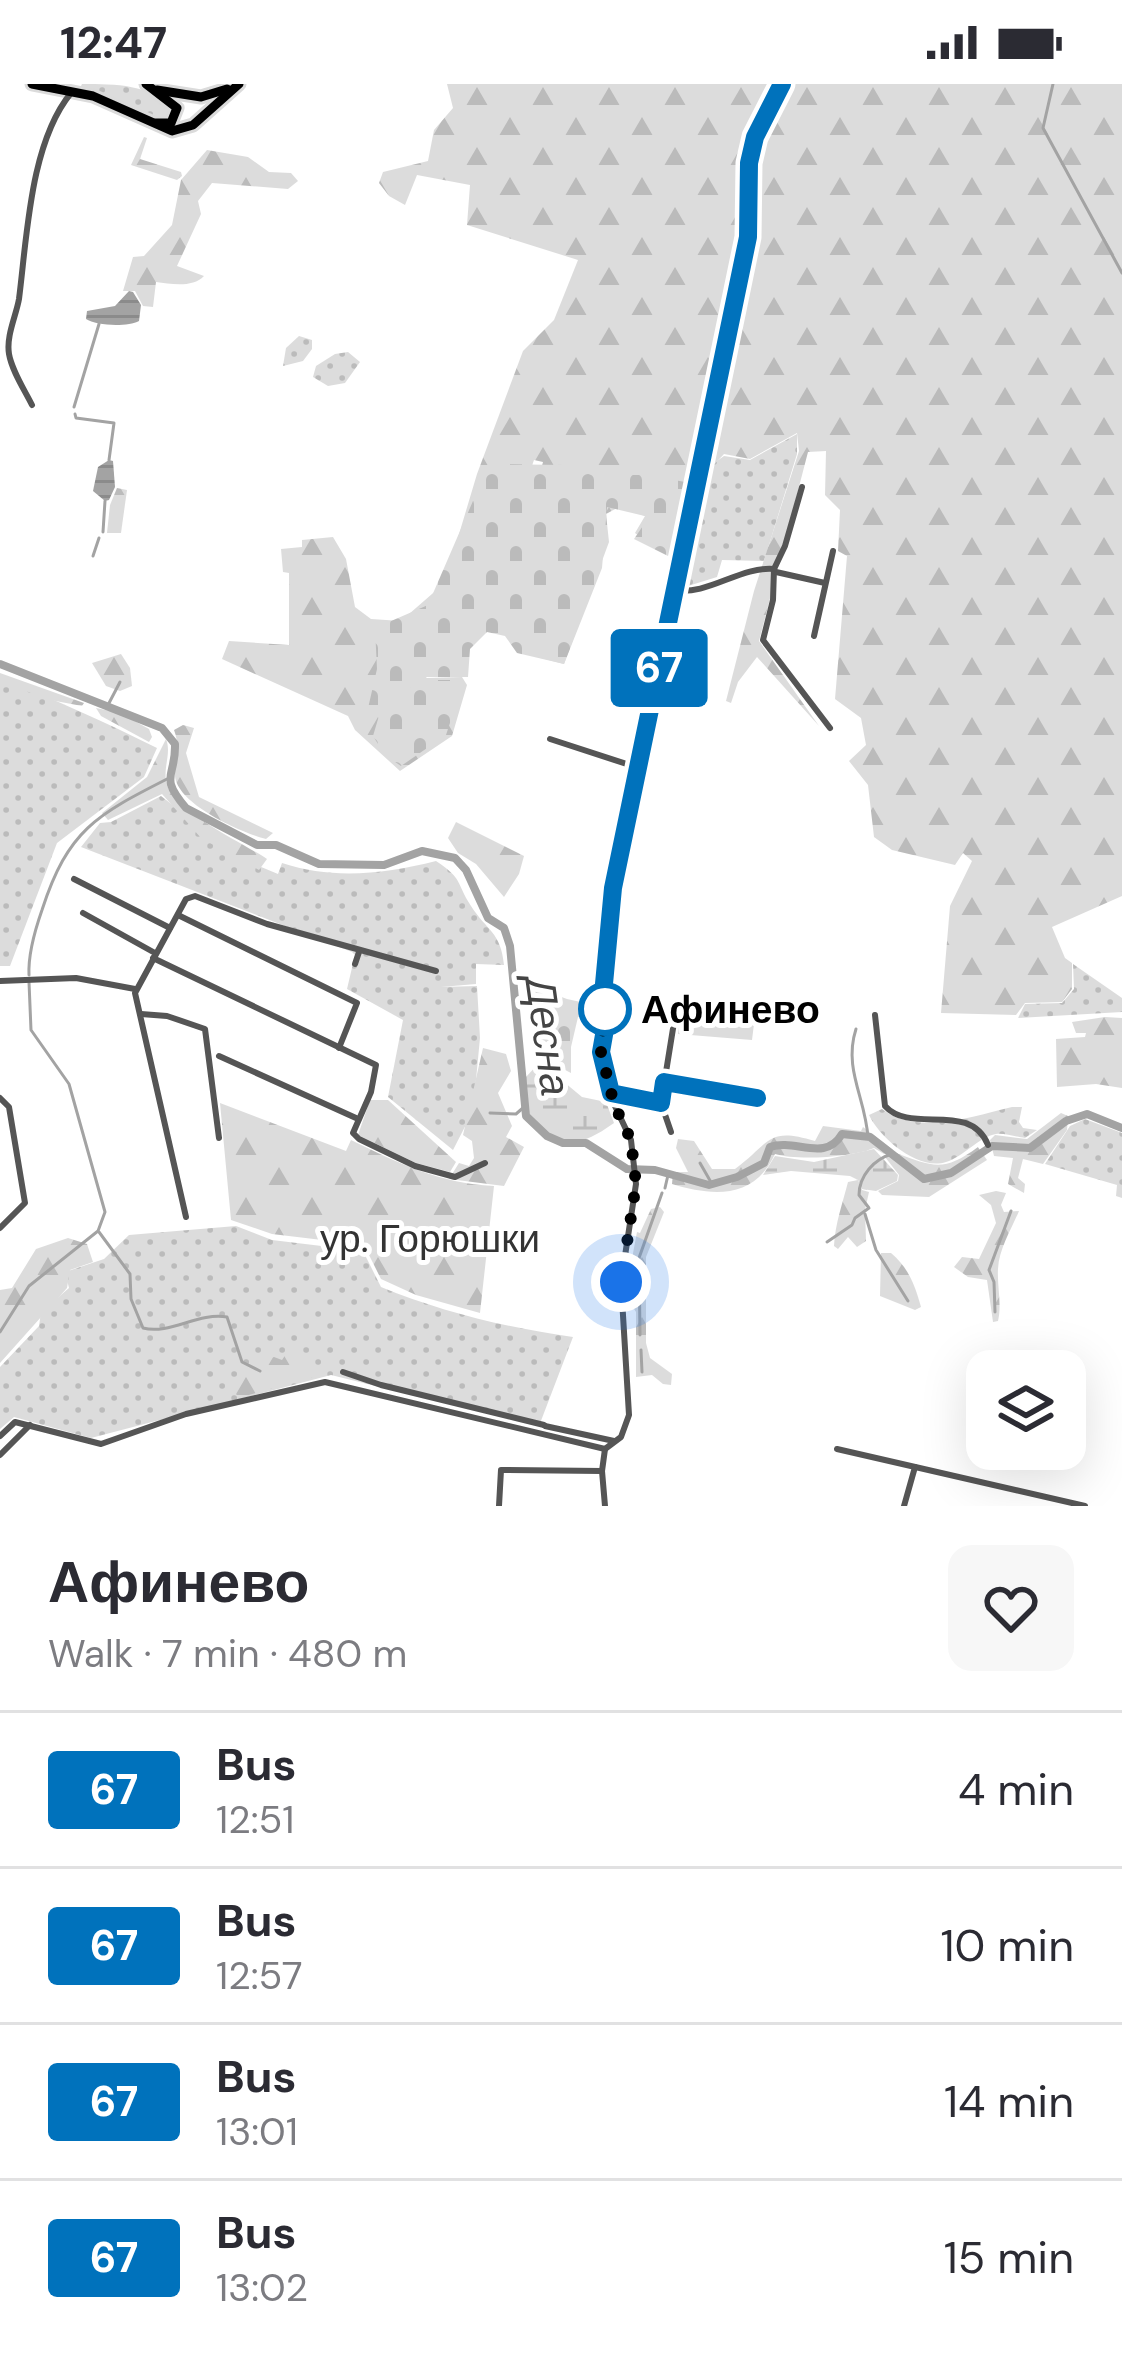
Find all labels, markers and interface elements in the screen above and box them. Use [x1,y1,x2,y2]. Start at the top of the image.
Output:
text: 12:47 [60,13,167,72]
line badge: 67 [605,629,713,707]
text: 67 [635,640,683,695]
water label: Десна [512,969,584,1099]
marker: Афинево [580,984,630,1034]
place label: Афинево [641,984,820,1035]
park label: ур. Горюшки [320,1213,540,1264]
your location [591,1252,651,1312]
map controls [966,1350,1086,1470]
button: layers [966,1350,1086,1470]
text: Афинево [48,1545,309,1620]
button: heart [948,1545,1074,1671]
text: Walk · 7 min · 480 m [48,1628,407,1679]
text: Bus [216,1735,296,1794]
text: 4 min [958,1760,1074,1819]
text: 67 [90,1762,138,1817]
text: 12:51 [216,1794,294,1845]
text: Bus [216,1891,296,1950]
text: 10 min [940,1916,1074,1975]
text: 67 [90,1918,138,1973]
text: 12:57 [216,1950,302,2001]
text: Bus [216,2047,296,2106]
text: 14 min [944,2072,1074,2131]
text: 67 [90,2074,138,2129]
text: 13:01 [216,2106,298,2157]
text: Bus [216,2203,296,2262]
text: 15 min [944,2228,1074,2287]
text: 67 [90,2230,138,2285]
text: 13:02 [216,2262,308,2313]

